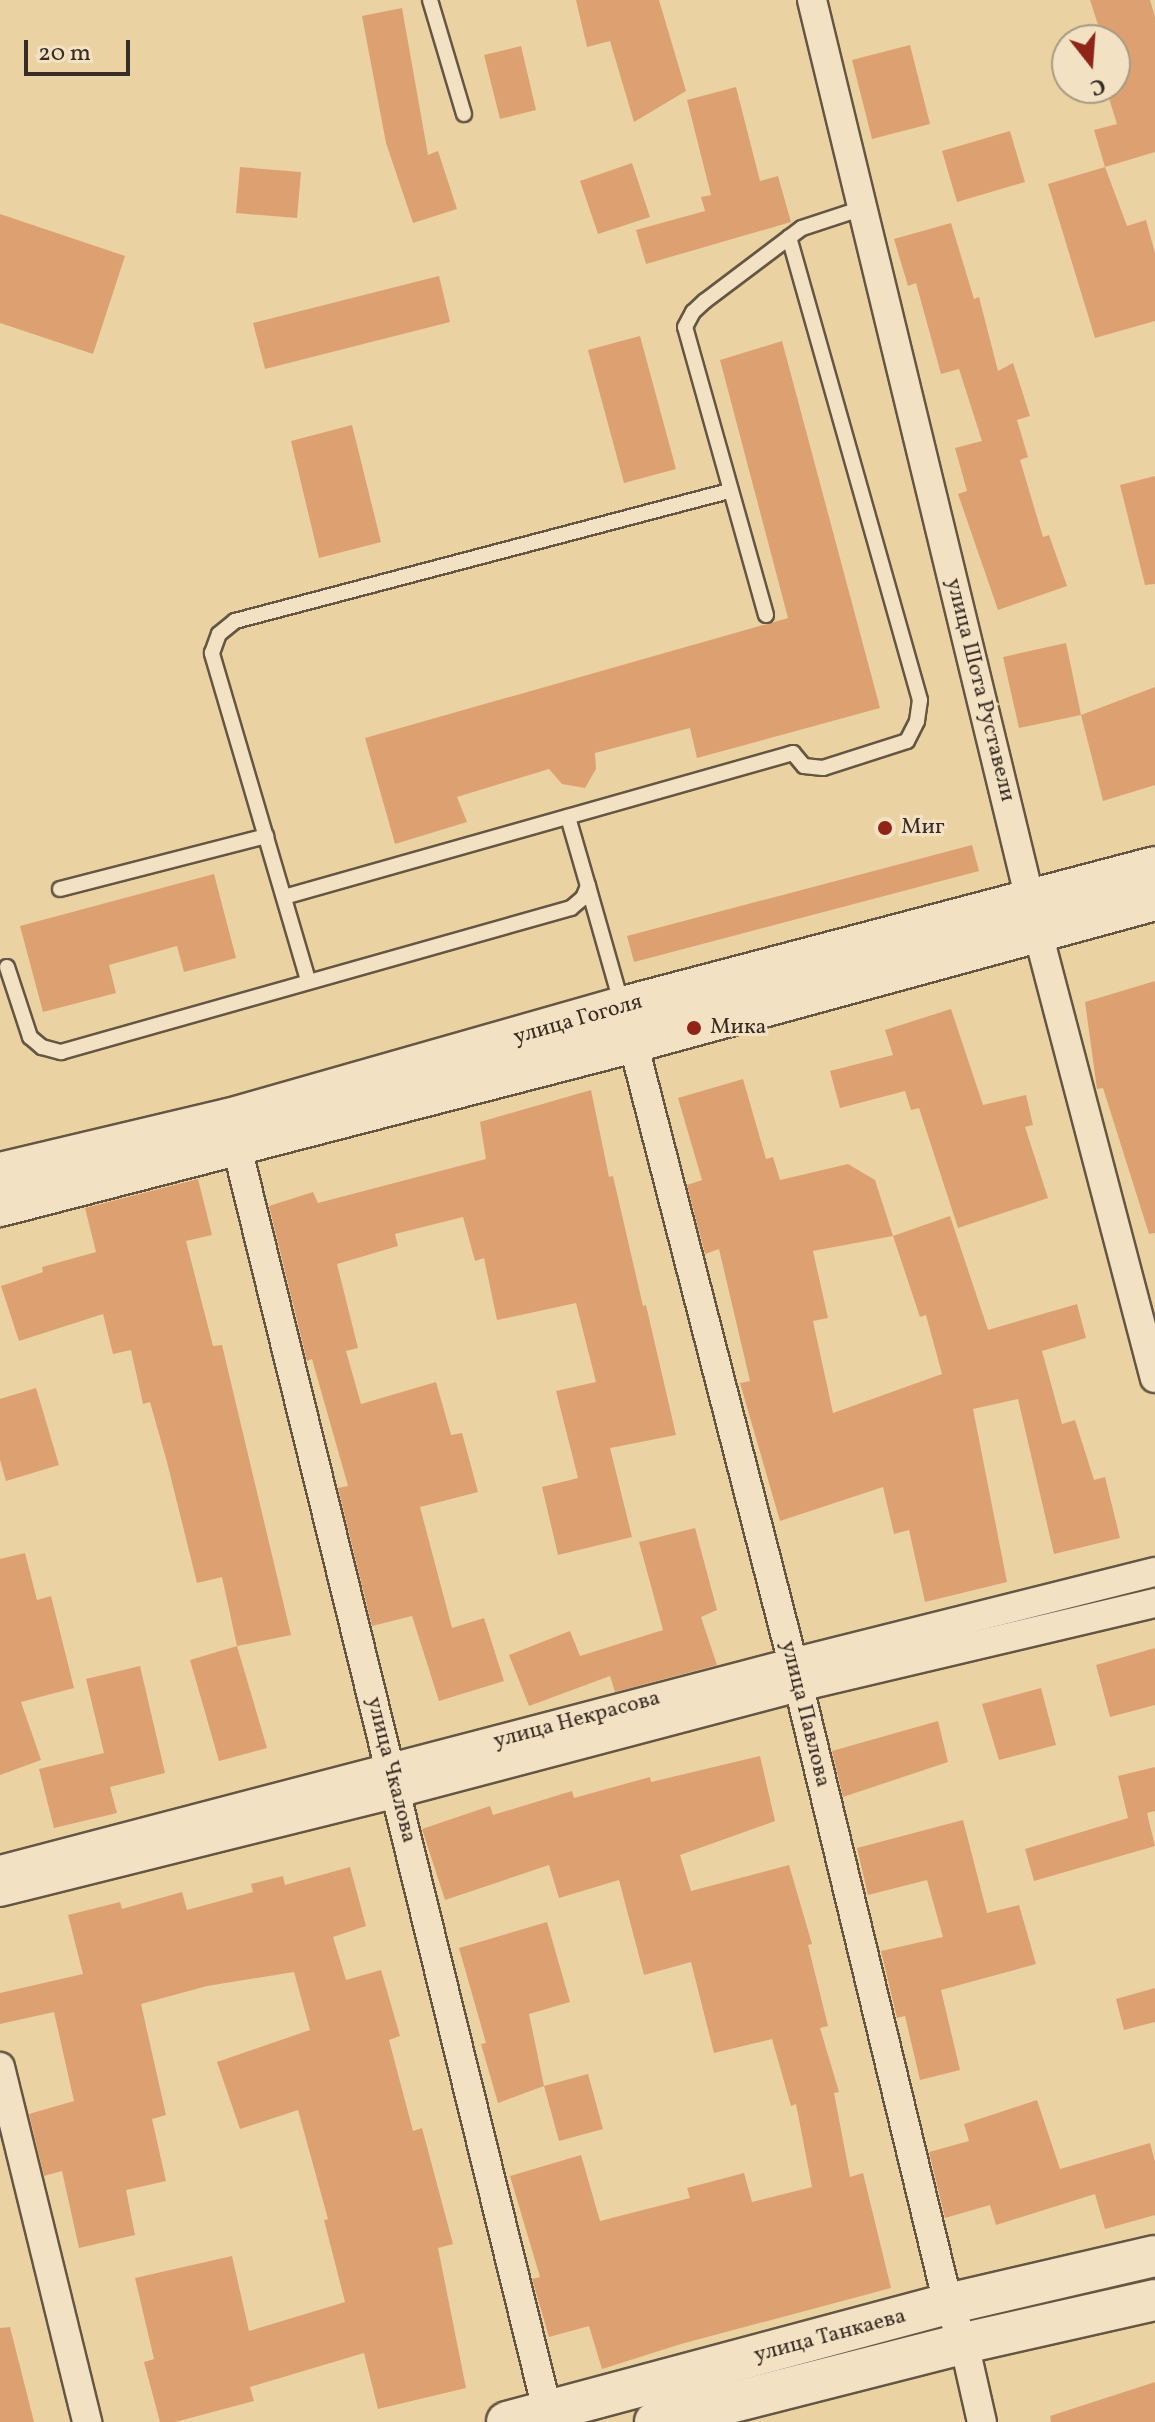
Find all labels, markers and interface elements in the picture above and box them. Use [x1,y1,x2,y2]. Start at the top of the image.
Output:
scale bar [28,24,134,74]
north arrow [1051,24,1131,104]
text: 20 m [38,37,91,71]
text: С [1086,69,1109,102]
street label: улица Шота Руставели [939,576,1021,804]
place label: Миг [901,815,944,841]
marker: Миг [876,819,894,837]
street label: улица Гоголя [511,989,645,1051]
place label: Мика [710,1015,767,1041]
marker: Мика [685,1019,703,1037]
street label: улица Павлова [774,1638,836,1790]
street label: улица Некрасова [491,1685,663,1755]
street label: улица Чкалова [360,1694,422,1846]
street label: улица Танкаева [751,2303,909,2369]

